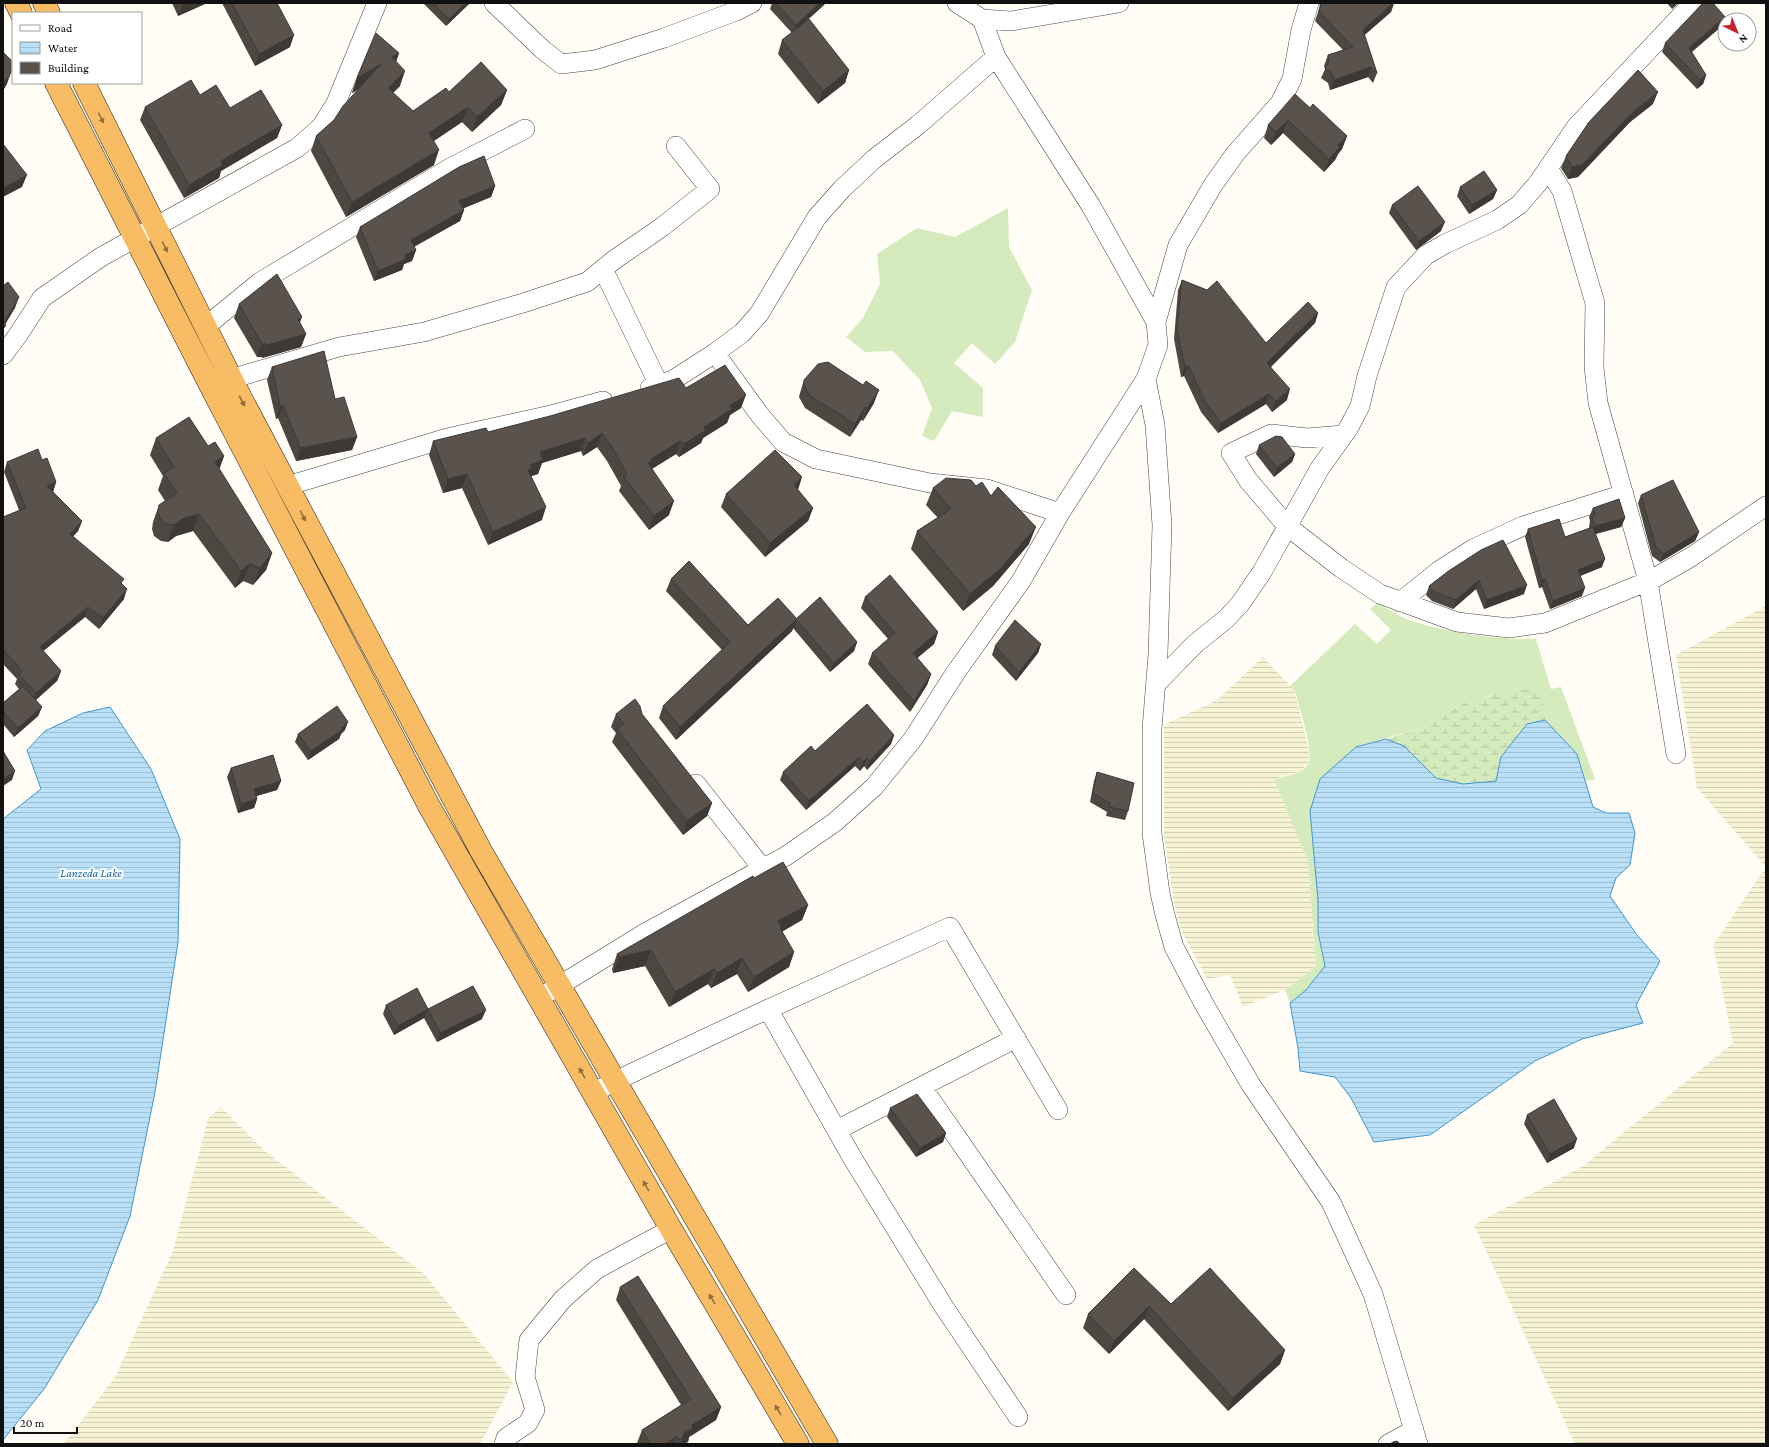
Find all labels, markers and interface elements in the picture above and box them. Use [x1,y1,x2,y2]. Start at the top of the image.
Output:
legend [12,12,142,84]
north arrow [1717,12,1757,52]
text: Road [48,21,73,35]
text: N [1737,32,1751,47]
text: Water [48,41,78,55]
text: Building [48,61,89,75]
one-way arrow [98,112,104,124]
one-way arrow [162,241,168,253]
one-way arrow [239,395,245,407]
one-way arrow [299,510,306,521]
water label: Lanzeda Lake [60,866,122,880]
one-way arrow [578,1067,585,1079]
one-way arrow [643,1180,650,1192]
one-way arrow [708,1293,715,1305]
one-way arrow [774,1404,781,1416]
scale bar [14,1409,77,1435]
text: 20 m [20,1416,45,1430]

